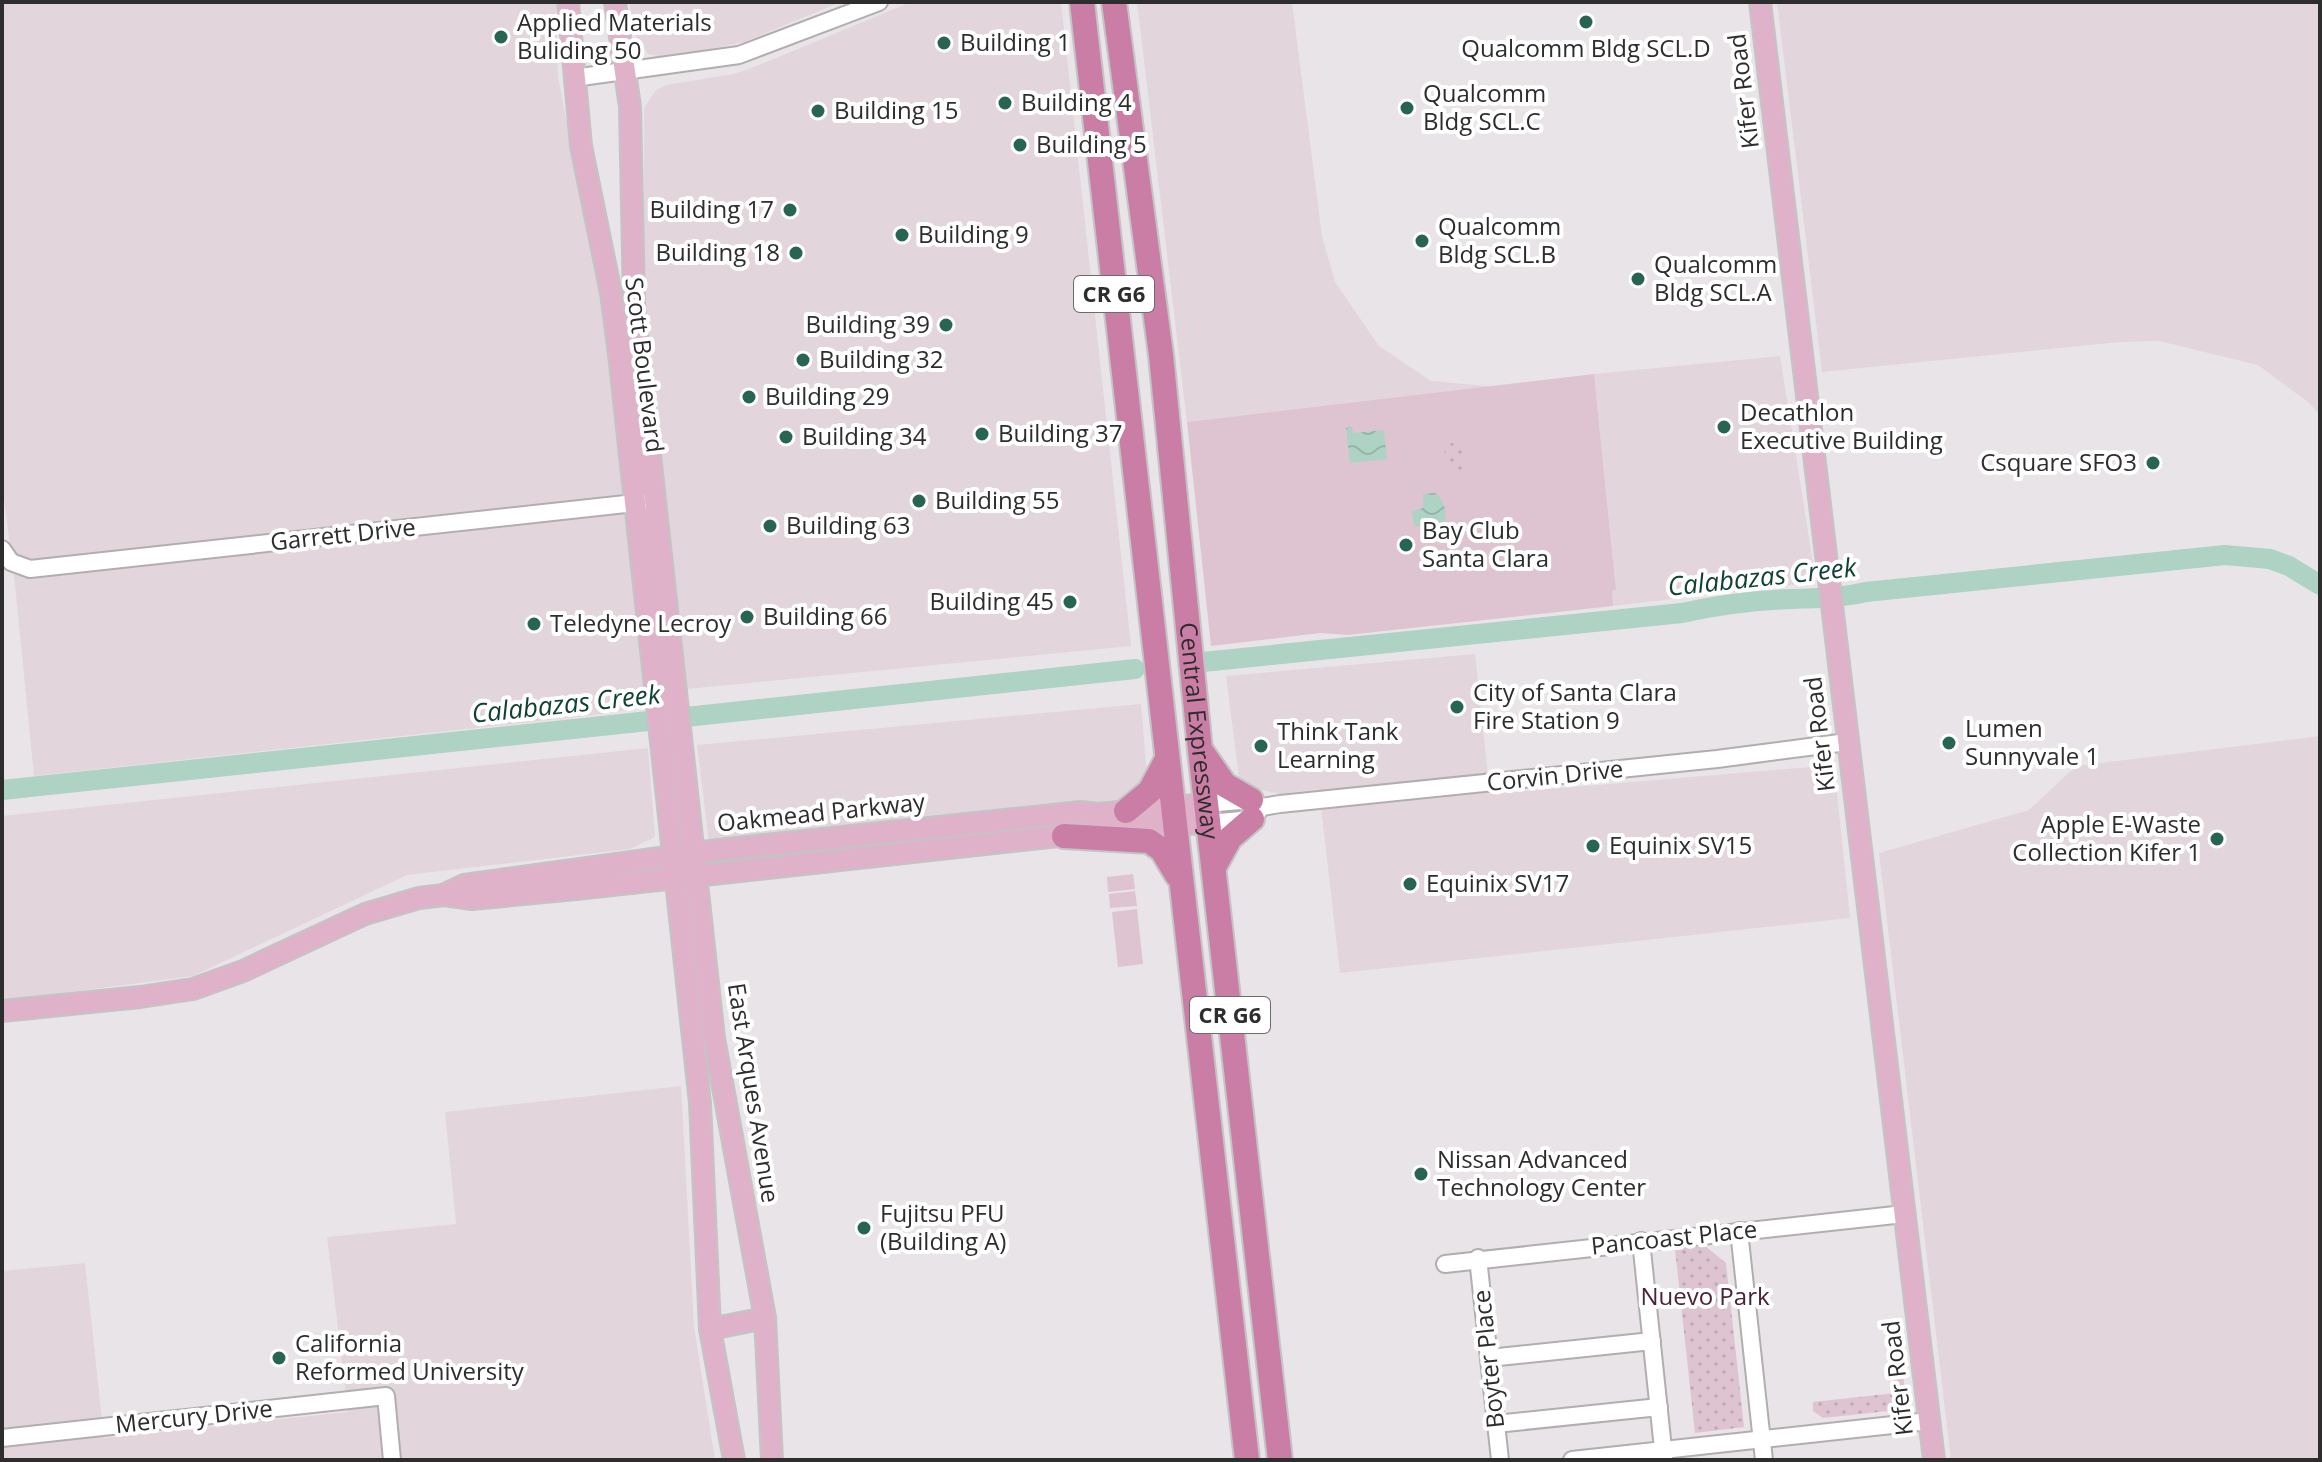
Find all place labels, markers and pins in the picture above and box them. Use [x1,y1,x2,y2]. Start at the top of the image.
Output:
place label: Applied Materials Buliding 50 [517,5,712,66]
marker: Qualcomm Bldg SCL.D [1577,13,1595,31]
place label: Building 1 [960,25,1071,58]
marker: Applied Materials Buliding 50 [492,28,510,46]
place label: Qualcomm Bldg SCL.D [1461,31,1711,64]
marker: Building 1 [935,34,953,52]
place label: Qualcomm Bldg SCL.C [1423,76,1546,137]
place label: Building 4 [1021,85,1132,118]
place label: Building 15 [834,93,959,126]
marker: Building 4 [996,94,1014,112]
marker: Qualcomm Bldg SCL.C [1398,99,1416,117]
marker: Building 15 [809,102,827,120]
place label: Building 5 [1036,127,1147,160]
marker: Building 5 [1011,136,1029,154]
place label: Building 17 [649,192,774,225]
marker: Building 17 [781,201,799,219]
place label: Qualcomm Bldg SCL.B [1438,209,1561,270]
place label: Building 9 [918,217,1029,250]
marker: Building 9 [893,226,911,244]
marker: Qualcomm Bldg SCL.B [1413,232,1431,250]
place label: Building 18 [655,235,780,268]
marker: Building 18 [787,244,805,262]
place label: Qualcomm Bldg SCL.A [1654,247,1777,308]
marker: Qualcomm Bldg SCL.A [1629,270,1647,288]
place label: Building 39 [805,307,930,340]
marker: Building 39 [937,316,955,334]
place label: Building 32 [819,342,944,375]
marker: Building 32 [794,351,812,369]
place label: Building 29 [765,379,890,412]
marker: Building 29 [740,388,758,406]
place label: Decathlon Executive Building [1740,395,1943,456]
place label: Building 37 [998,416,1123,449]
marker: Decathlon Executive Building [1715,418,1733,436]
place label: Building 34 [802,419,927,452]
marker: Building 37 [973,425,991,443]
marker: Building 34 [777,428,795,446]
place label: Csquare SFO3 [1980,445,2137,478]
marker: Csquare SFO3 [2144,454,2162,472]
place label: Building 55 [935,483,1060,516]
marker: Building 55 [910,492,928,510]
place label: Building 63 [786,508,911,541]
place label: Bay Club Santa Clara [1422,513,1549,574]
marker: Building 63 [761,517,779,535]
marker: Bay Club Santa Clara [1397,536,1415,554]
place label: Building 45 [929,584,1054,617]
marker: Building 45 [1061,593,1079,611]
place label: Building 66 [763,599,888,632]
place label: Teledyne Lecroy [550,606,732,639]
marker: Building 66 [738,608,756,626]
marker: Teledyne Lecroy [525,615,543,633]
place label: City of Santa Clara Fire Station 9 [1473,675,1677,736]
marker: City of Santa Clara Fire Station 9 [1448,698,1466,716]
place label: Lumen Sunnyvale 1 [1965,711,2099,772]
place label: Think Tank Learning [1277,714,1399,775]
marker: Lumen Sunnyvale 1 [1940,734,1958,752]
marker: Think Tank Learning [1252,737,1270,755]
place label: Apple E-Waste Collection Kifer 1 [2012,807,2201,868]
place label: Equinix SV15 [1609,828,1752,861]
marker: Apple E-Waste Collection Kifer 1 [2208,830,2226,848]
marker: Equinix SV15 [1584,837,1602,855]
place label: Equinix SV17 [1426,866,1569,899]
marker: Equinix SV17 [1401,875,1419,893]
place label: Nissan Advanced Technology Center [1437,1142,1646,1203]
marker: Nissan Advanced Technology Center [1412,1165,1430,1183]
place label: Fujitsu PFU (Building A) [880,1196,1006,1257]
marker: Fujitsu PFU (Building A) [855,1219,873,1237]
place label: California Reformed University [295,1326,525,1387]
marker: California Reformed University [270,1349,288,1367]

